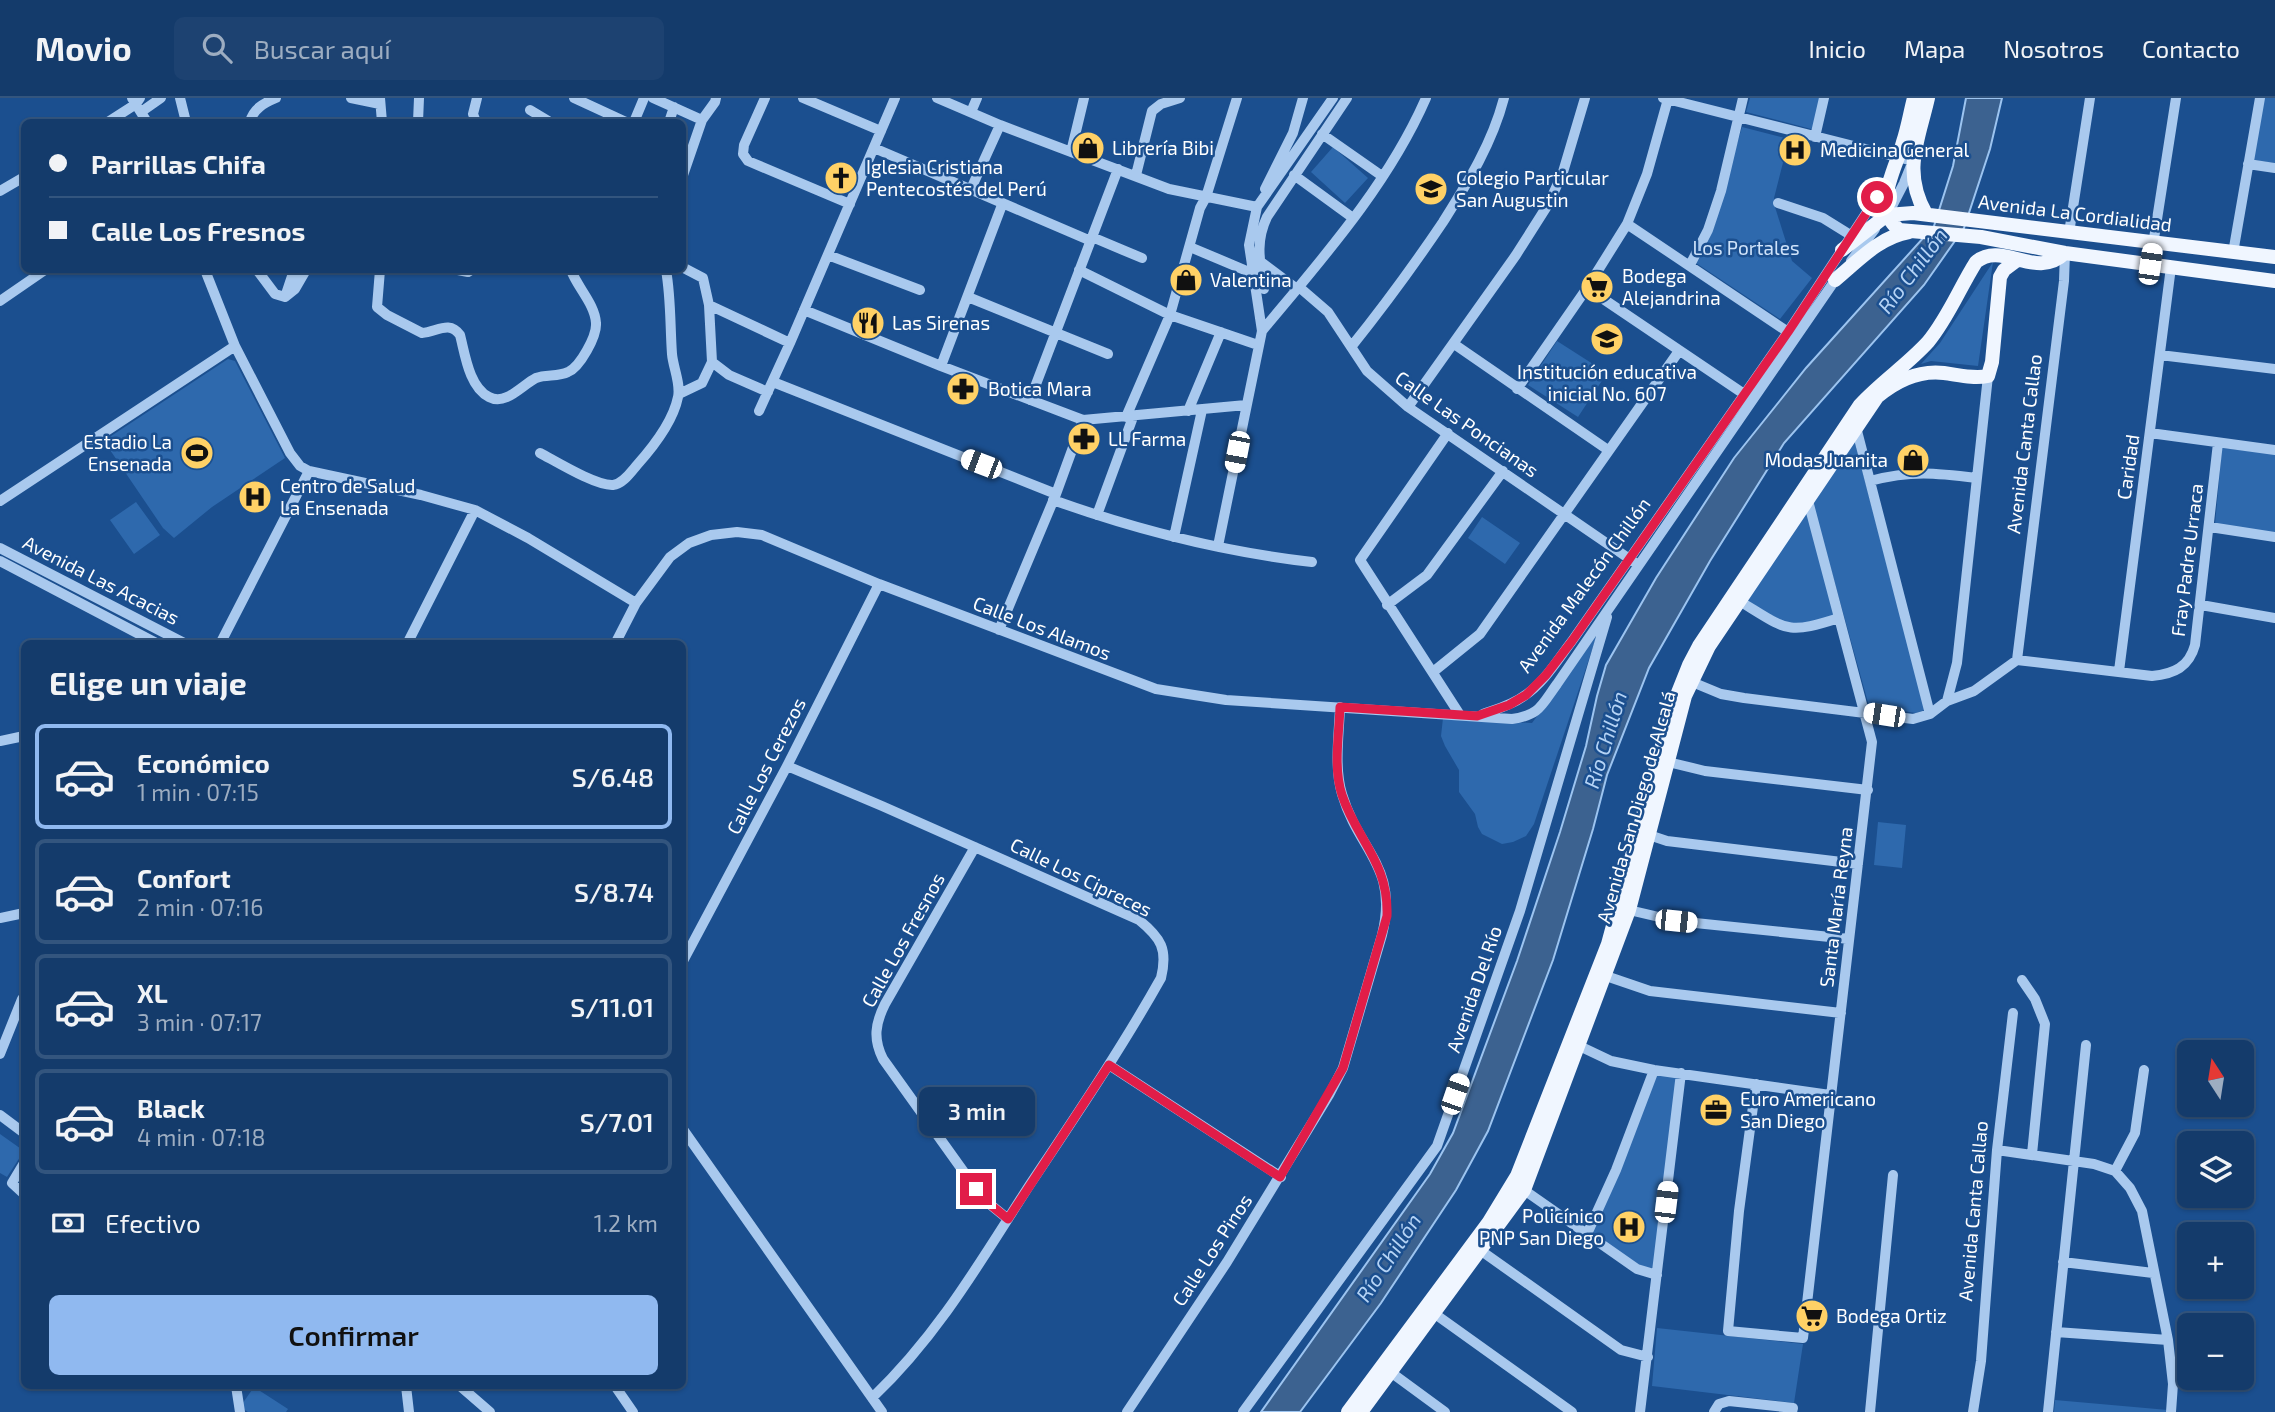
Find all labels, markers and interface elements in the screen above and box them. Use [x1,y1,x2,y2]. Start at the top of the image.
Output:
search box [174,17,664,80]
text: Movio [35,28,132,68]
icon: search [198,29,236,67]
text: Buscar aquí [254,33,391,64]
text: Inicio [1808,34,1866,63]
text: Mapa [1904,34,1965,63]
text: Nosotros [2003,34,2104,63]
text: Contacto [2142,34,2240,63]
shop icon: Librería Bibi [1069,129,1107,167]
hospital icon: Medicina General [1776,131,1814,169]
place label: Librería Bibi [1112,136,1214,159]
place label: Medicina General [1820,138,1970,161]
text: Parrillas Chifa [91,148,266,179]
place label: Iglesia Cristiana Pentecostés del Perú [866,155,1047,200]
church icon: Iglesia Cristiana Pentecostés del Perú [822,159,860,197]
place label: Colegio Particular San Augustin [1456,166,1609,211]
school or university icon: Colegio Particular San Augustin [1412,170,1450,208]
route start [1861,181,1893,213]
street label: Avenida La Cordialidad [1977,189,2173,236]
text: Calle Los Fresnos [91,215,305,246]
water label: Río Chillón [1872,223,1952,318]
park label: Los Portales [1692,236,1800,259]
car [2137,242,2164,286]
shop icon: Valentina [1167,261,1205,299]
place label: Bodega Alejandrina [1622,264,1721,309]
place label: Valentina [1210,268,1292,291]
supermarket icon: Bodega Alejandrina [1578,268,1616,306]
restaurant icon: Las Sirenas [849,304,887,342]
place label: Las Sirenas [892,311,990,334]
school or university icon: Institución educativa inicial No. 607 [1588,320,1626,358]
street label: Avenida Canta Callao [2001,353,2046,535]
place label: Institución educativa inicial No. 607 [1517,360,1697,405]
street label: Calle Las Poncianas [1391,366,1543,482]
pharmacy icon: Botica Mara [944,370,982,408]
place label: Botica Mara [988,377,1092,400]
pharmacy icon: LL Farma [1065,420,1103,458]
place label: LL Farma [1108,427,1186,450]
car [1223,429,1252,475]
place label: Estadio La Ensenada [83,430,172,475]
street label: Caridad [2112,433,2143,501]
sports icon: Estadio La Ensenada [178,434,216,472]
shop icon: Modas Juanita [1894,441,1932,479]
car [958,447,1005,481]
place label: Modas Juanita [1765,448,1888,471]
place label: Centro de Salud La Ensenada [280,474,416,519]
hospital icon: Centro de Salud La Ensenada [236,478,274,516]
street label: Fray Padre Urraca [2166,482,2207,638]
street label: Avenida Malecón Chillón [1512,493,1655,677]
street label: Avenida Las Acacias [19,530,183,629]
street label: Calle Los Alamos [970,591,1114,664]
text: Elige un viaje [49,663,247,701]
water label: Río Chillón [1578,688,1631,791]
street label: Avenida San Diego de Alcalá [1591,688,1680,926]
street label: Calle Los Cerezos [721,694,810,838]
car [1862,701,1907,729]
icon: car [53,745,116,808]
text: Económico [137,747,270,778]
text: S/6.48 [572,761,654,792]
text: 1 min · 07:15 [137,778,259,806]
street label: Santa María Reyna [1814,825,1857,988]
street label: Calle Los Cipreces [1007,832,1156,921]
icon: car [53,860,116,923]
text: Confort [137,862,231,893]
street label: Calle Los Fresnos [856,869,949,1011]
text: S/8.74 [574,876,654,907]
text: 2 min · 07:16 [137,893,263,921]
car [1655,908,1698,934]
street label: Avenida Del Río [1441,922,1506,1055]
icon: car [53,975,116,1038]
text: XL [137,977,168,1008]
text: S/11.01 [570,991,654,1022]
text: 3 min · 07:17 [137,1008,262,1036]
north arrow [2177,1040,2254,1116]
map controls [2177,1040,2254,1390]
car [1439,1071,1472,1117]
place label: Euro Americano San Diego [1740,1087,1876,1132]
callout: 3 min [918,1088,1034,1136]
icon: car [53,1090,116,1153]
office icon: Euro Americano San Diego [1697,1091,1735,1129]
text: Black [137,1092,205,1123]
text: 3 min [948,1097,1006,1125]
text: S/7.01 [580,1106,654,1137]
street label: Avenida Canta Callao [1953,1120,1992,1302]
text: 4 min · 07:18 [137,1123,265,1151]
button: layers [2177,1131,2254,1208]
route end [960,1173,992,1205]
car [1654,1180,1679,1224]
street label: Calle Los Pinos [1167,1189,1256,1310]
icon: cash [49,1204,87,1242]
place label: Policínico PNP San Diego [1479,1204,1604,1249]
text: Efectivo [105,1207,201,1238]
water label: Río Chillón [1350,1208,1425,1306]
hospital icon: Policínico PNP San Diego [1610,1208,1648,1246]
text: 1.2 km [594,1209,658,1237]
button: + [2177,1222,2254,1299]
button: Confirmar [49,1295,658,1375]
supermarket icon: Bodega Ortiz [1793,1297,1831,1335]
place label: Bodega Ortiz [1836,1304,1947,1327]
button: − [2177,1313,2254,1390]

